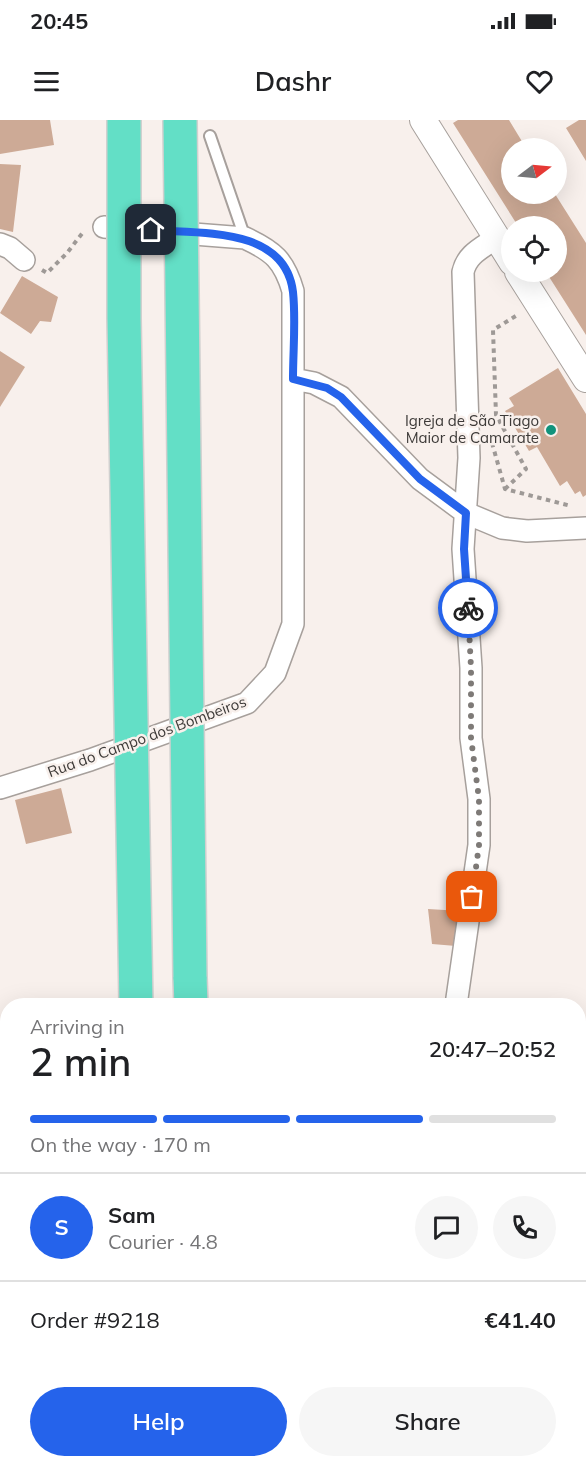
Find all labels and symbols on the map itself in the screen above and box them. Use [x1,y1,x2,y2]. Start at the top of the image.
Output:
north arrow [501,138,567,204]
pin [125,204,176,255]
place label: Igreja de São Tiago Maior de Camarate [405,411,539,447]
marker: Igreja de São Tiago Maior de Camarate [544,423,558,437]
courier [438,578,498,638]
street label: Rua do Campo dos Bombeiros [45,692,249,781]
pin [446,871,497,922]

